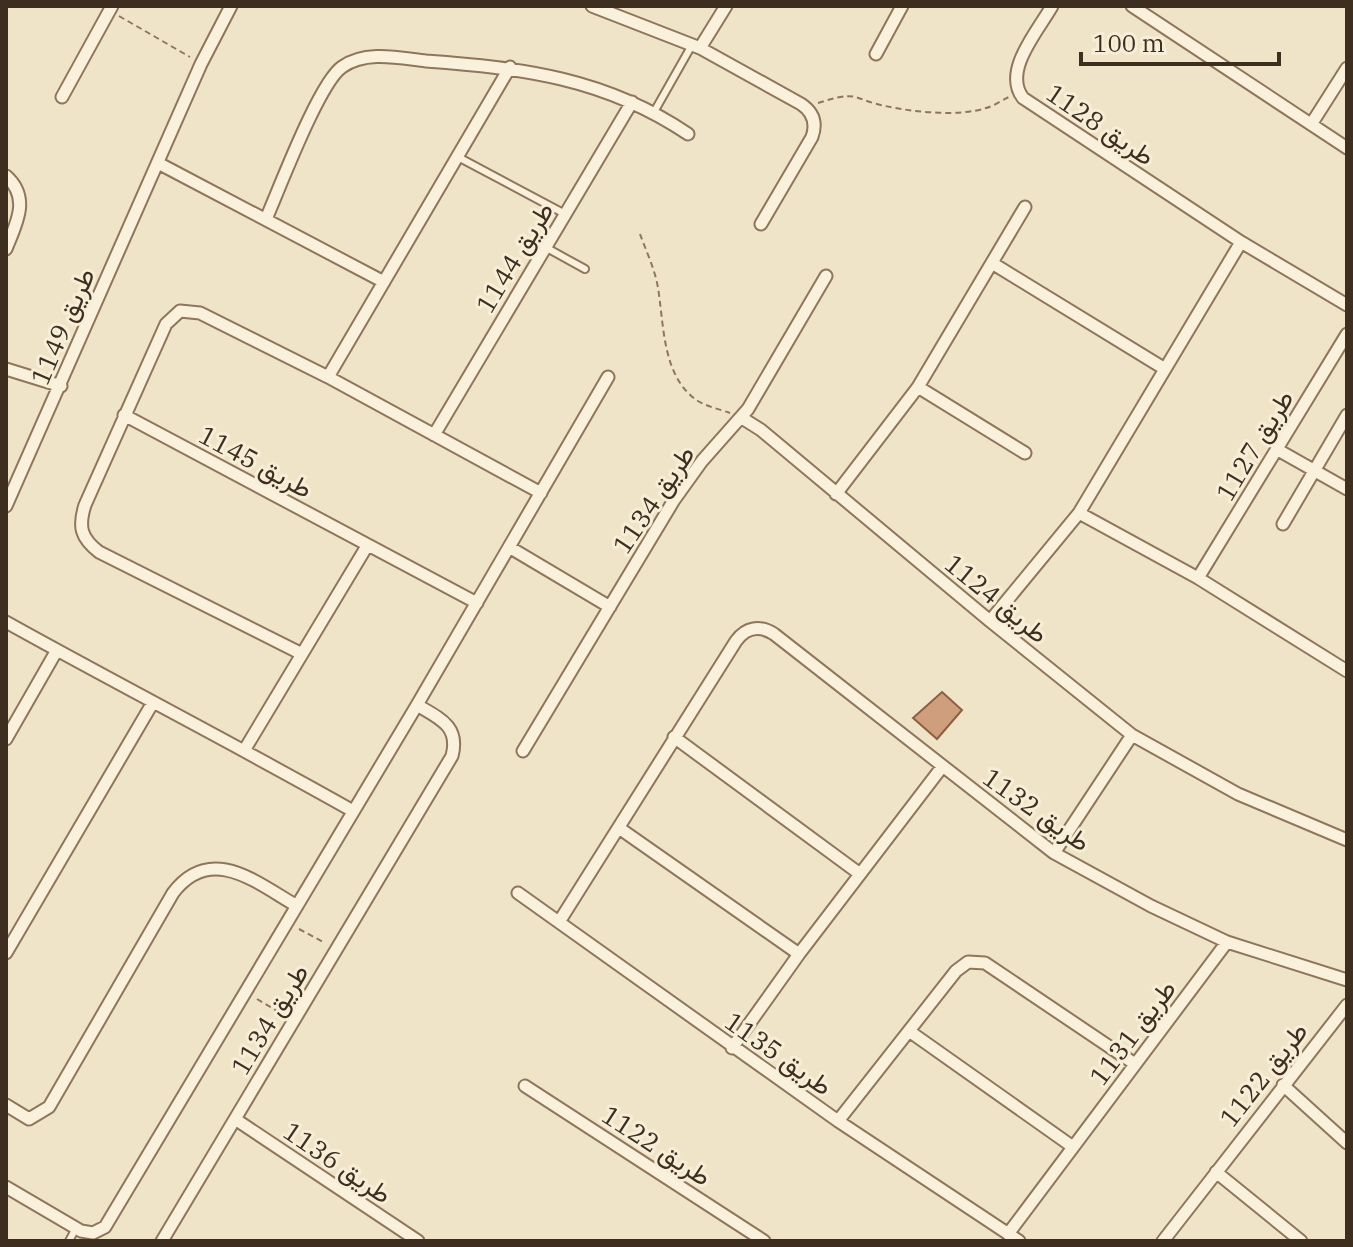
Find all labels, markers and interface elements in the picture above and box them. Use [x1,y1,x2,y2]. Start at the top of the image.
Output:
scale bar [1081,16,1279,66]
text: 100 m [1093,27,1165,59]
street label: طريق 1128 [1040,75,1162,173]
street label: طريق 1144 [468,195,560,319]
street label: طريق 1149 [22,262,102,390]
street label: طريق 1127 [1208,383,1300,507]
street label: طريق 1145 [193,417,319,505]
street label: طريق 1134 [604,438,702,560]
street label: طريق 1124 [938,546,1056,650]
street label: طريق 1132 [977,760,1097,858]
street label: طريق 1134 [223,957,315,1081]
street label: طريق 1131 [1081,972,1183,1092]
street label: طريق 1135 [719,1004,839,1102]
street label: طريق 1122 [1212,1015,1314,1133]
street label: طريق 1122 [596,1097,718,1193]
street label: طريق 1136 [277,1113,399,1211]

